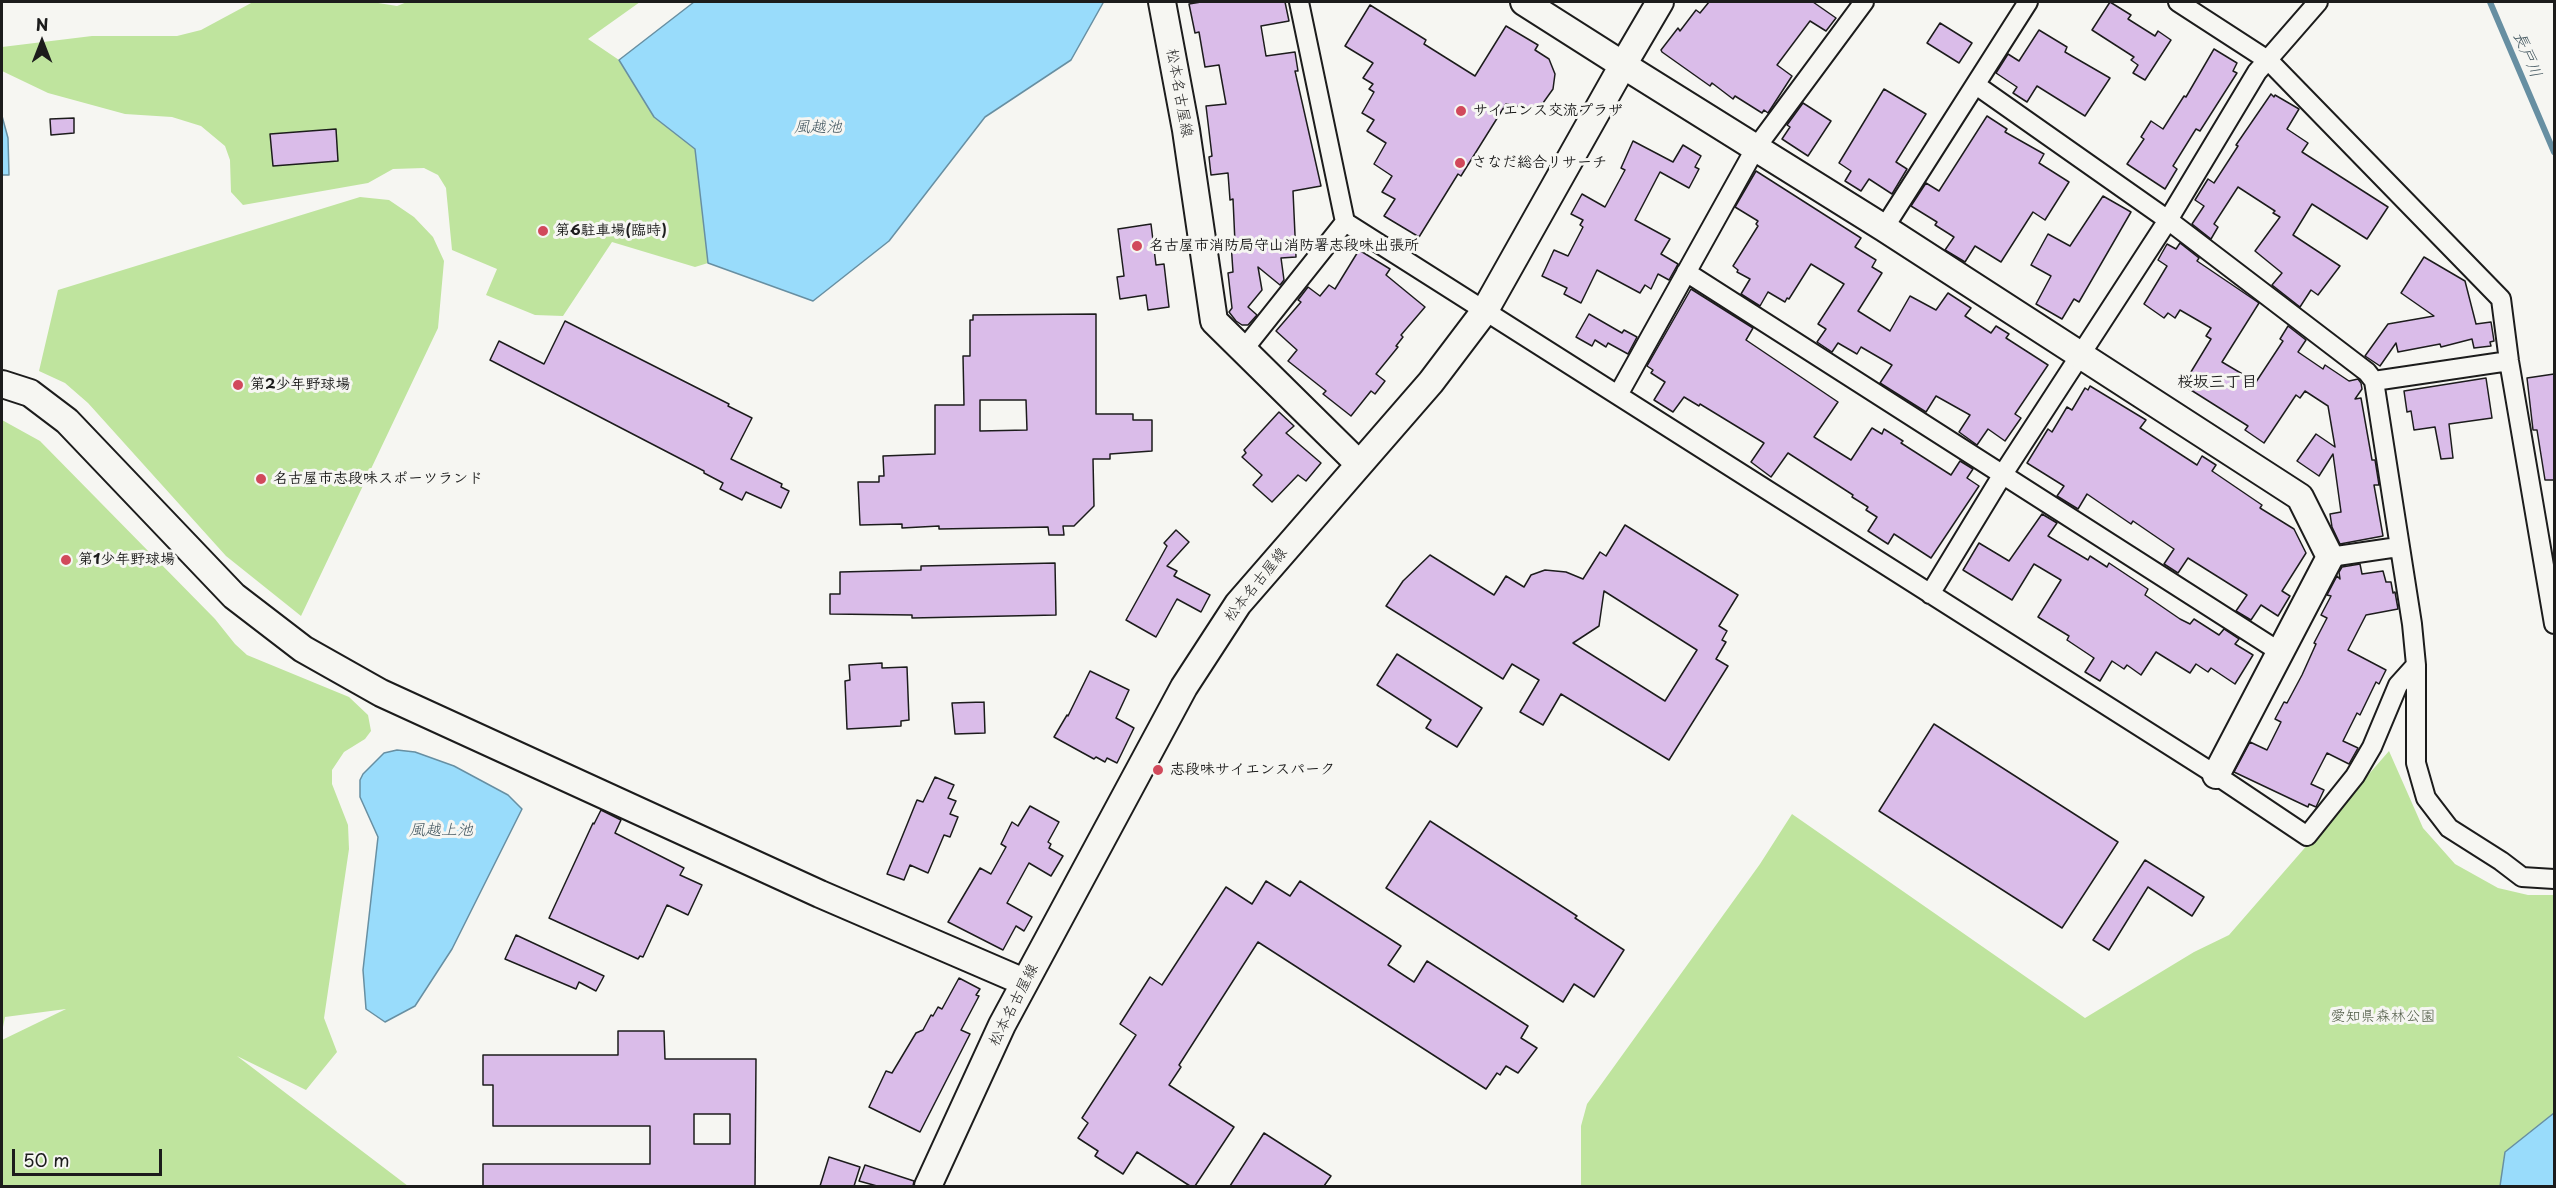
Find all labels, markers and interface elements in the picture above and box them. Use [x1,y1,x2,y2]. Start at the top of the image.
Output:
north arrow [12,12,72,72]
text: N [36,12,48,36]
water label: 長戸川 [2509,29,2545,81]
street label: 松本名古屋線 [1162,47,1196,139]
place label: サイエンス交流プラザ [1473,102,1623,120]
marker: サイエンス交流プラザ [1454,104,1468,118]
water label: 風越池 [794,118,842,138]
place label: さなだ総合リサーチ [1472,154,1607,172]
marker: さなだ総合リサーチ [1453,156,1467,170]
place label: 第6駐車場(臨時) [555,222,667,240]
marker: 第6駐車場(臨時) [536,224,550,238]
place label: 名古屋市消防局守山消防署志段味出張所 [1149,237,1419,255]
marker: 名古屋市消防局守山消防署志段味出張所 [1130,239,1144,253]
district label: 桜坂三丁目 [2177,373,2257,393]
place label: 第2少年野球場 [250,376,351,394]
marker: 第2少年野球場 [231,378,245,392]
place label: 名古屋市志段味スポーツランド [273,470,483,488]
marker: 名古屋市志段味スポーツランド [254,472,268,486]
street label: 松本名古屋線 [1221,544,1291,626]
place label: 第1少年野球場 [78,551,175,569]
marker: 第1少年野球場 [59,553,73,567]
place label: 志段味サイエンスパーク [1170,761,1335,779]
marker: 志段味サイエンスパーク [1151,763,1165,777]
water label: 風越上池 [409,821,473,841]
street label: 松本名古屋線 [986,961,1042,1049]
park label: 愛知県森林公園 [2331,1008,2435,1026]
scale bar [15,1137,165,1175]
text: 50 m [23,1146,70,1173]

